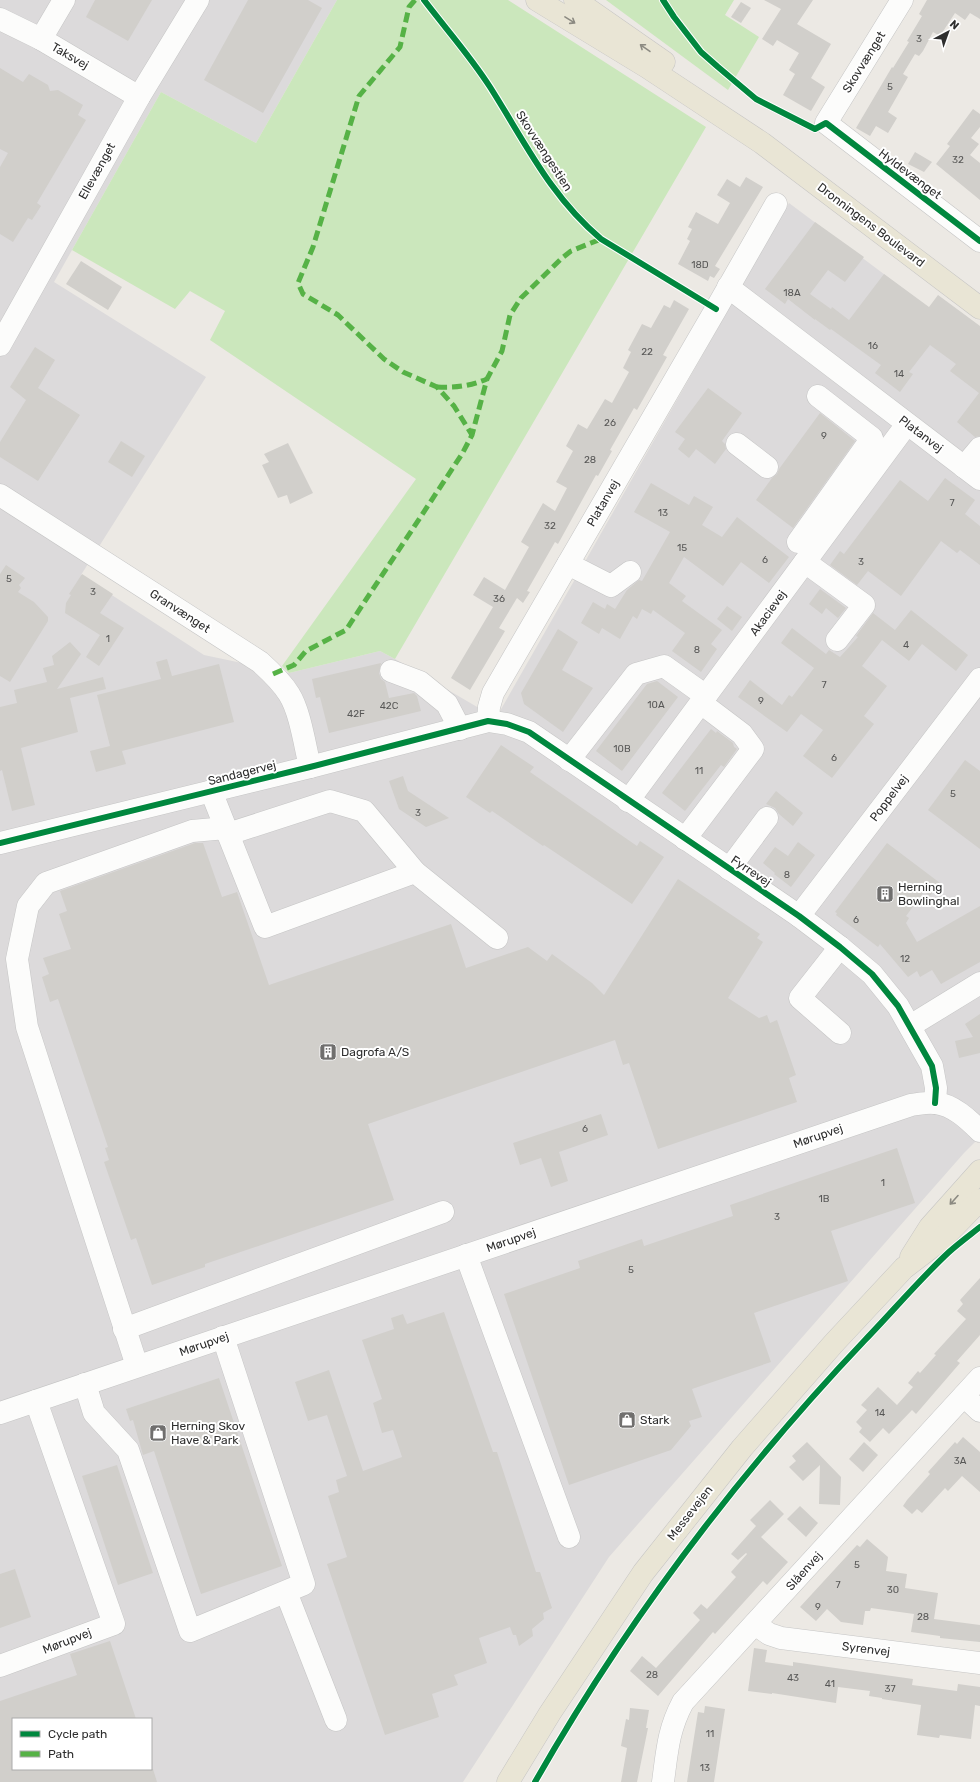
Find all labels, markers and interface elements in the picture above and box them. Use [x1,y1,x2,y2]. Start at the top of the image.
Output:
north arrow [928,12,968,52]
one-way arrow [565,15,576,24]
text: N [947,17,962,32]
street label: Skovvænget [840,29,889,95]
house number: 3 [916,33,922,45]
street label: Taksvej [49,40,91,72]
one-way arrow [640,44,651,52]
house number: 5 [887,81,893,93]
street label: Skovvængestien [513,108,575,194]
street label: Ellevænget [76,140,118,202]
street label: Hyldevænget [876,146,944,202]
house number: 32 [952,154,964,166]
street label: Dronningens Boulevard [815,180,927,270]
house number: 18D [691,259,709,271]
house number: 18A [783,287,801,299]
house number: 16 [868,340,878,352]
house number: 22 [641,346,653,358]
house number: 14 [894,368,904,380]
street label: Platanvej [896,413,946,455]
house number: 26 [604,417,616,429]
house number: 9 [821,430,827,442]
house number: 28 [584,454,596,466]
street label: Platanvej [584,477,622,529]
house number: 7 [949,497,955,509]
house number: 13 [658,507,668,519]
house number: 32 [544,520,556,532]
house number: 15 [677,542,687,554]
house number: 6 [762,554,768,566]
house number: 3 [858,556,864,568]
house number: 5 [6,573,12,585]
house number: 3 [90,586,96,598]
street label: Granvænget [147,586,213,636]
street label: Akacievej [747,587,789,639]
house number: 36 [493,593,505,605]
house number: 1 [106,633,110,645]
house number: 4 [903,639,909,651]
house number: 8 [694,644,700,656]
house number: 7 [821,679,827,691]
house number: 9 [758,695,764,707]
house number: 10A [647,699,665,711]
house number: 42C [380,700,399,712]
house number: 42F [347,708,365,720]
house number: 10B [613,743,631,755]
house number: 6 [831,752,837,764]
street label: Sandagervej [206,758,278,788]
house number: 11 [695,765,703,777]
street label: Poppelvej [867,772,911,824]
house number: 5 [950,788,956,800]
house number: 3 [415,807,421,819]
street label: Fyrrevej [728,853,774,889]
house number: 8 [784,869,790,881]
place label: Herning Bowlinghal [898,880,960,908]
building icon: Herning Bowlinghal [875,884,895,904]
house number: 6 [853,914,859,926]
house number: 12 [900,953,910,965]
building icon: Dagrofa A/S [318,1042,338,1062]
place label: Dagrofa A/S [341,1045,409,1059]
street label: Mørupvej [791,1121,845,1151]
house number: 6 [582,1123,588,1135]
house number: 1 [881,1177,885,1189]
house number: 1B [819,1193,830,1205]
one-way arrow [949,1195,959,1205]
house number: 3 [774,1211,780,1223]
street label: Mørupvej [484,1225,538,1255]
house number: 5 [628,1264,634,1276]
street label: Mørupvej [177,1329,231,1359]
house number: 14 [875,1407,885,1419]
shop icon: Stark [617,1410,637,1430]
place label: Stark [640,1413,670,1427]
place label: Herning Skov Have & Park [171,1419,245,1447]
shop icon: Herning Skov Have & Park [148,1423,168,1443]
house number: 3A [954,1455,967,1467]
street label: Messevejen [664,1483,716,1543]
street label: Slåenvej [783,1549,825,1593]
house number: 5 [854,1559,860,1571]
house number: 7 [835,1579,841,1591]
house number: 30 [887,1584,899,1596]
house number: 9 [815,1601,821,1613]
house number: 28 [917,1611,929,1623]
street label: Mørupvej [41,1625,93,1657]
street label: Syrenvej [841,1639,891,1659]
house number: 28 [646,1669,658,1681]
house number: 43 [787,1672,799,1684]
house number: 41 [825,1678,835,1690]
house number: 37 [884,1683,896,1695]
legend [12,1718,152,1770]
text: Cycle path [48,1727,107,1741]
house number: 11 [706,1728,714,1740]
text: Path [48,1747,74,1761]
house number: 13 [700,1762,710,1774]

